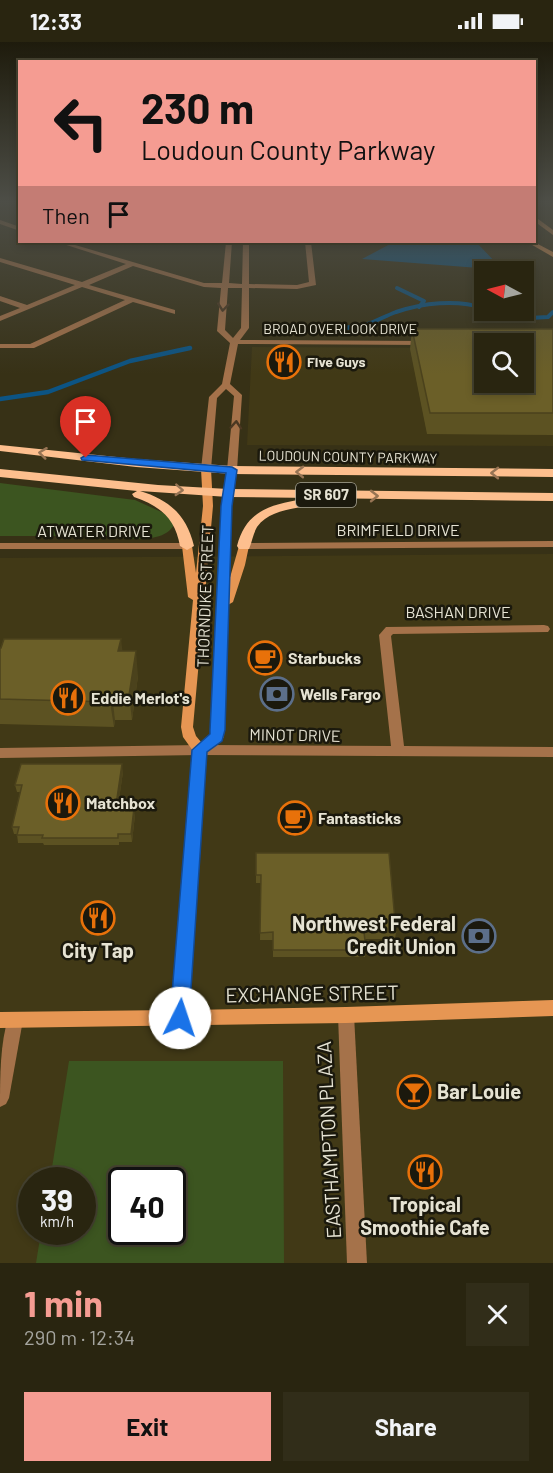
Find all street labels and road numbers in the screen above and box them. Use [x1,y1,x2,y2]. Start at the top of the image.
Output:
street label: BROAD OVERLOOK DRIVE [263,320,417,337]
street label: LOUDOUN COUNTY PARKWAY [258,446,438,467]
road number: SR 607 [296,483,356,507]
street label: BRIMFIELD DRIVE [336,520,460,539]
street label: ATWATER DRIVE [37,521,151,540]
street label: THORNDIKE STREET [193,524,216,668]
street label: BASHAN DRIVE [405,602,511,621]
street label: MINOT DRIVE [249,724,341,745]
street label: EXCHANGE STREET [225,979,399,1007]
street label: EASTHAMPTON PLAZA [311,1041,345,1239]

